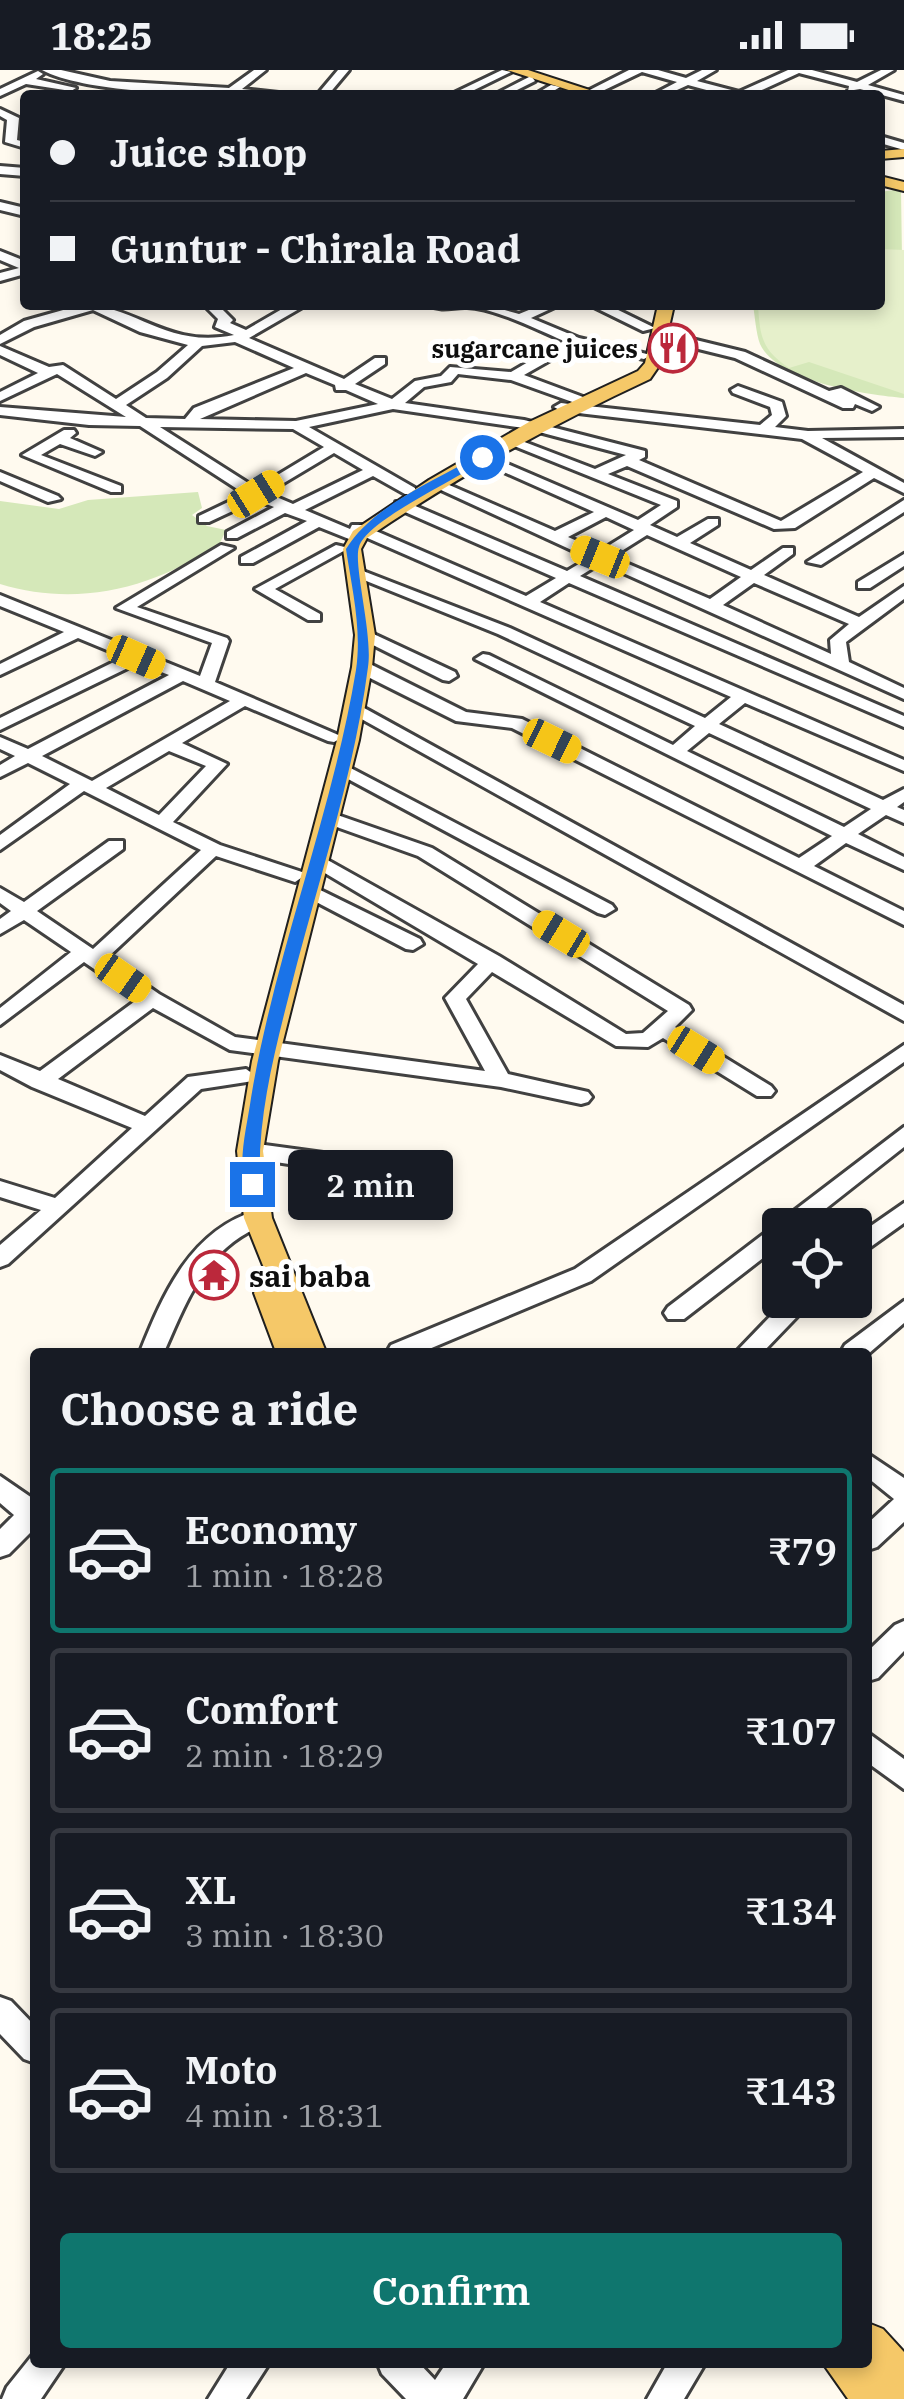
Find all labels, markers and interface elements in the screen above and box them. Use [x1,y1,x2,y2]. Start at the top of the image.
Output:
text: 18:25 [50,11,153,60]
text: Juice shop [110,128,307,177]
text: Guntur - Chirala Road [110,224,521,273]
restaurant icon: sugarcane juices [647,322,699,374]
place label: sugarcane juices [431,332,638,365]
route start [460,435,505,480]
car [223,465,289,523]
car [567,532,633,582]
car [102,631,170,683]
car [518,714,586,768]
car [528,906,594,962]
car [90,949,156,1007]
car [663,1021,729,1079]
callout: 2 min [287,1149,452,1219]
route end [230,1162,275,1207]
text: 2 min [326,1164,415,1206]
map controls [762,1208,872,1318]
button: locate [762,1208,872,1318]
temple icon: sai baba [188,1249,240,1301]
place label: sai baba [249,1256,371,1295]
text: Choose a ride [60,1379,358,1437]
text: Economy [185,1505,357,1554]
icon: car [65,1506,155,1596]
text: ₹79 [767,1526,837,1575]
text: 1 min · 18:28 [185,1554,384,1596]
text: Comfort [185,1685,338,1734]
icon: car [65,1686,155,1776]
text: ₹107 [745,1706,837,1755]
text: 2 min · 18:29 [185,1734,384,1776]
text: XL [185,1865,236,1914]
icon: car [65,1866,155,1956]
text: ₹134 [745,1886,837,1935]
text: 3 min · 18:30 [185,1914,384,1956]
text: Moto [185,2045,277,2094]
icon: car [65,2046,155,2136]
text: ₹143 [745,2066,837,2115]
text: 4 min · 18:31 [185,2094,384,2136]
button: Confirm [60,2233,842,2348]

